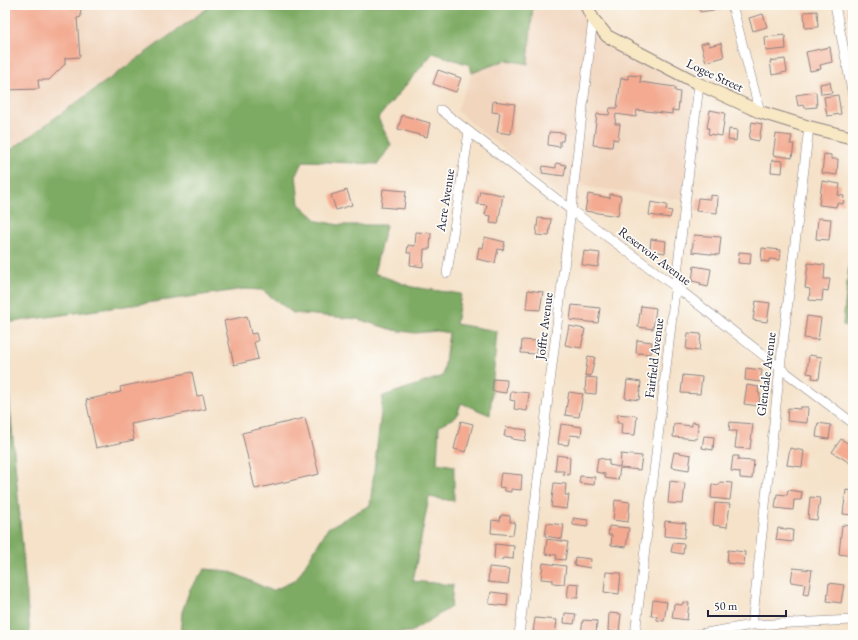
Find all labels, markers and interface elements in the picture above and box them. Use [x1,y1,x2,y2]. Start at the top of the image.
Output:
street label: Logee Street [684,54,746,96]
street label: Acre Avenue [431,167,458,234]
street label: Reservoir Avenue [615,223,695,289]
street label: Joffre Avenue [531,291,557,362]
street label: Fairfield Avenue [641,317,667,399]
street label: Glendale Avenue [752,331,780,417]
scale bar [708,592,786,618]
text: 50 m [714,598,738,614]

